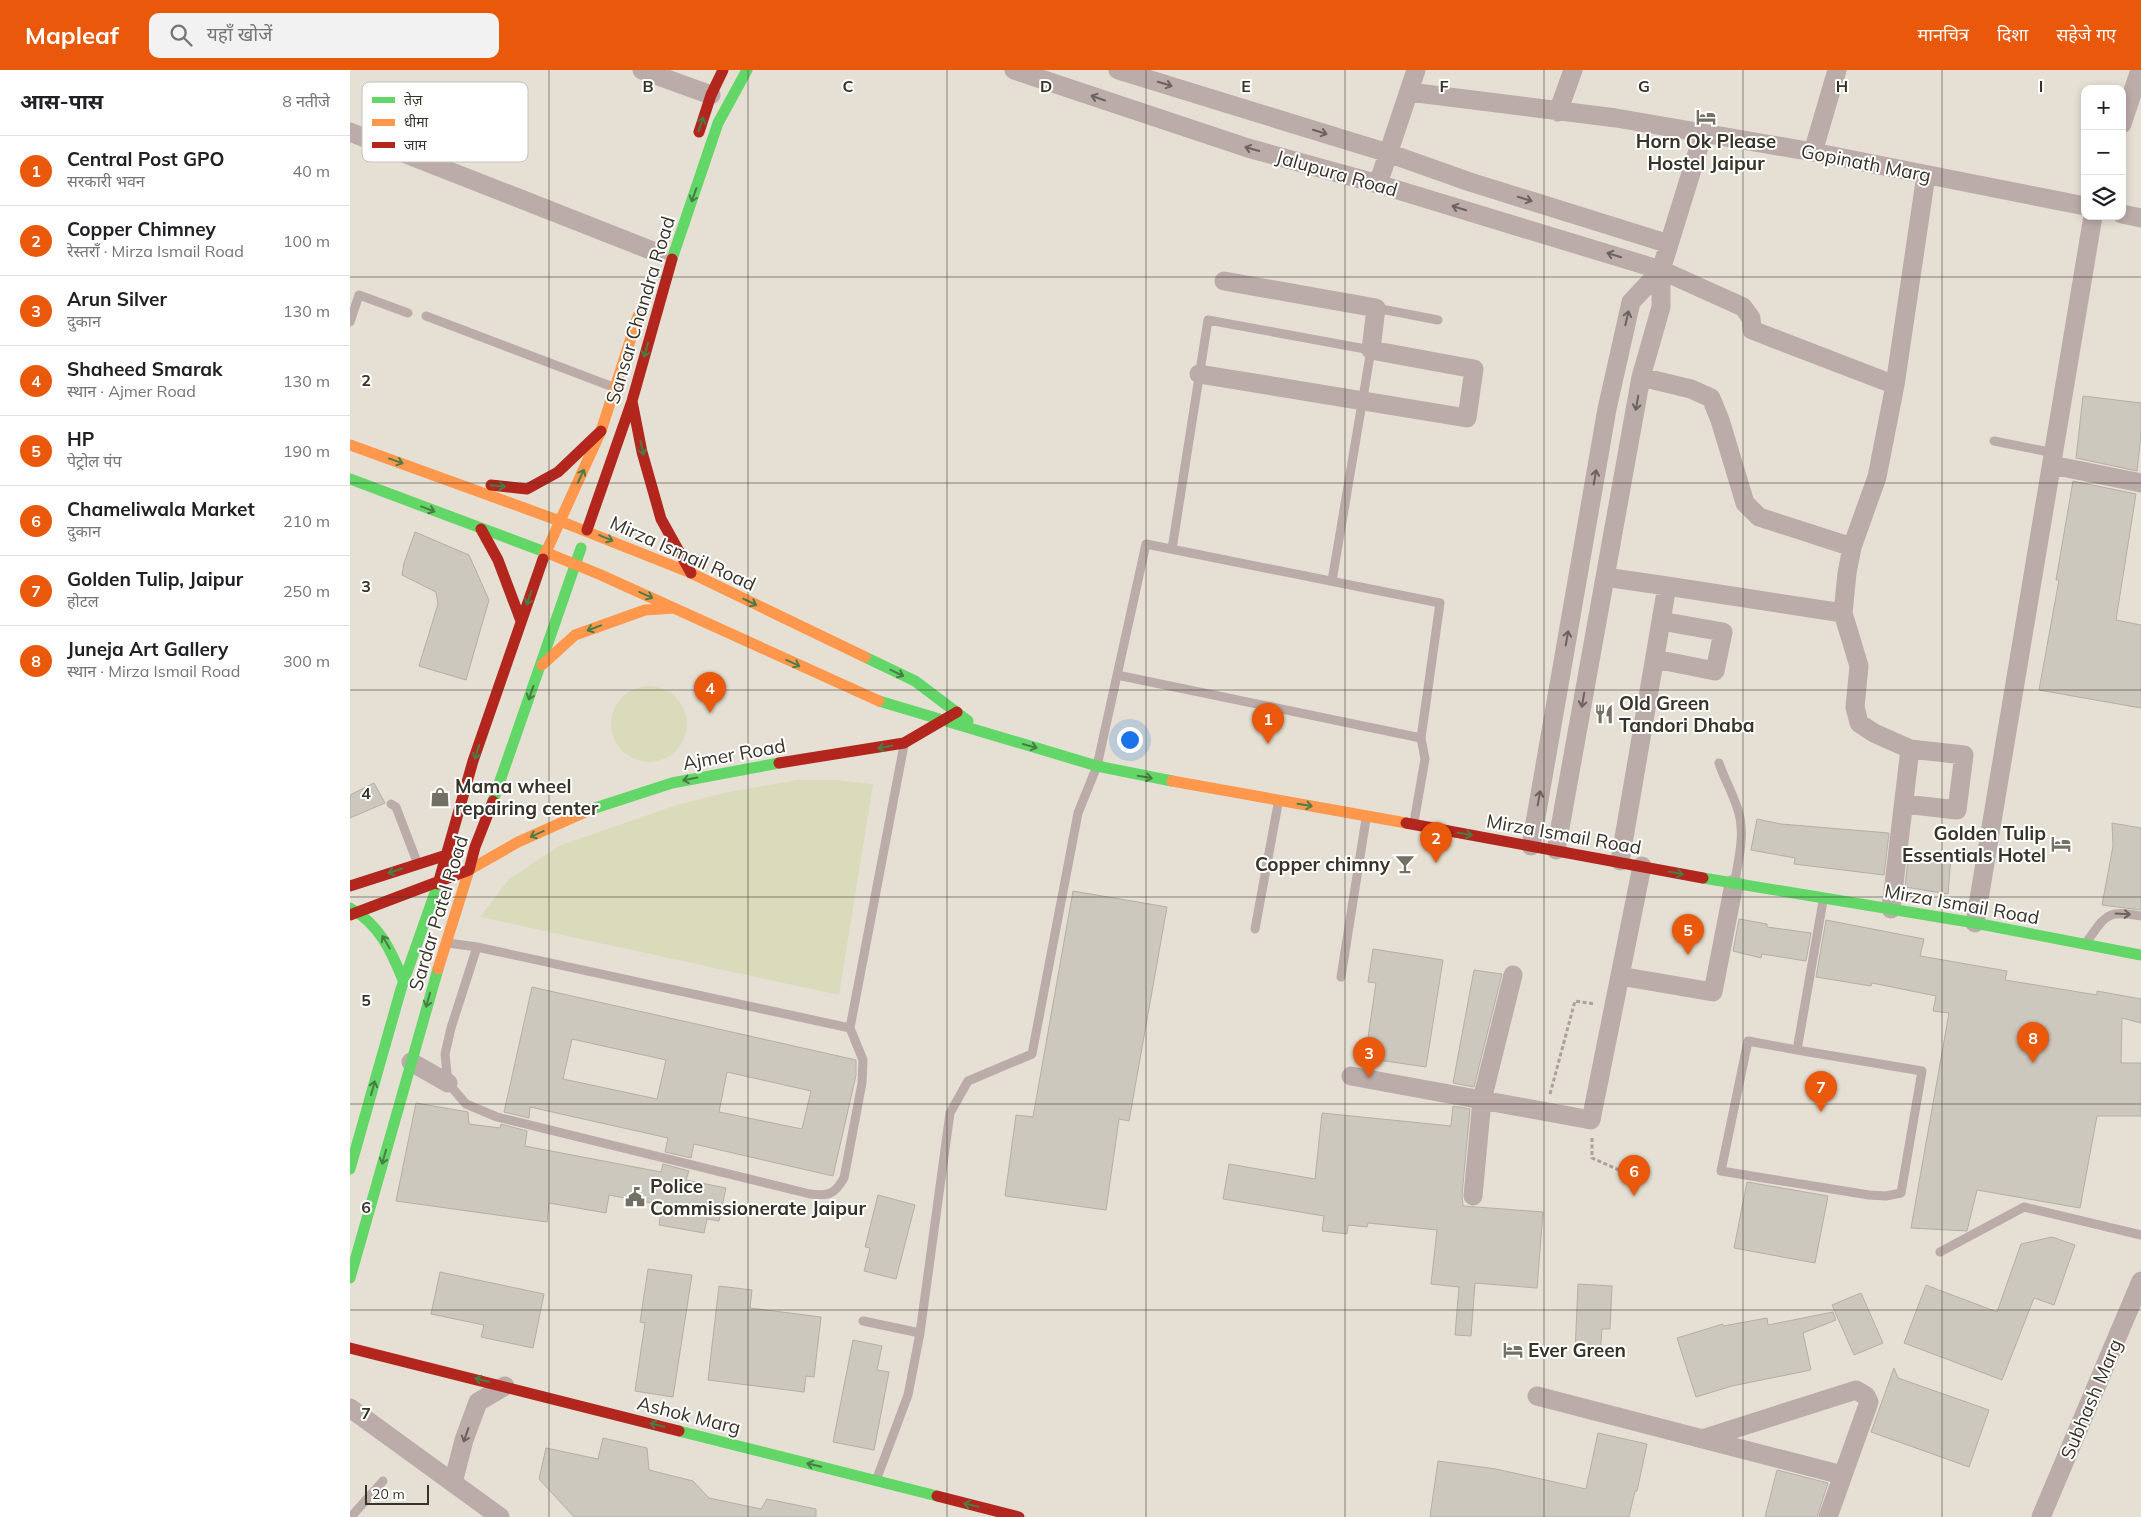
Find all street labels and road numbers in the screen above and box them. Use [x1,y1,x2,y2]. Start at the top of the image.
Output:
street label: Gopinath Marg [1799,139,1933,187]
street label: Jalupura Road [1273,144,1401,202]
street label: Sansar Chandra Road [600,213,680,407]
street label: Mirza Ismail Road [606,510,760,596]
street label: Ajmer Road [681,733,787,775]
street label: Mirza Ismail Road [1485,809,1643,859]
street label: Sardar Patel Road [403,833,473,993]
street label: Mirza Ismail Road [1883,879,2041,929]
street label: Subhash Marg [2055,1335,2127,1463]
street label: Ashok Marg [635,1391,743,1439]

